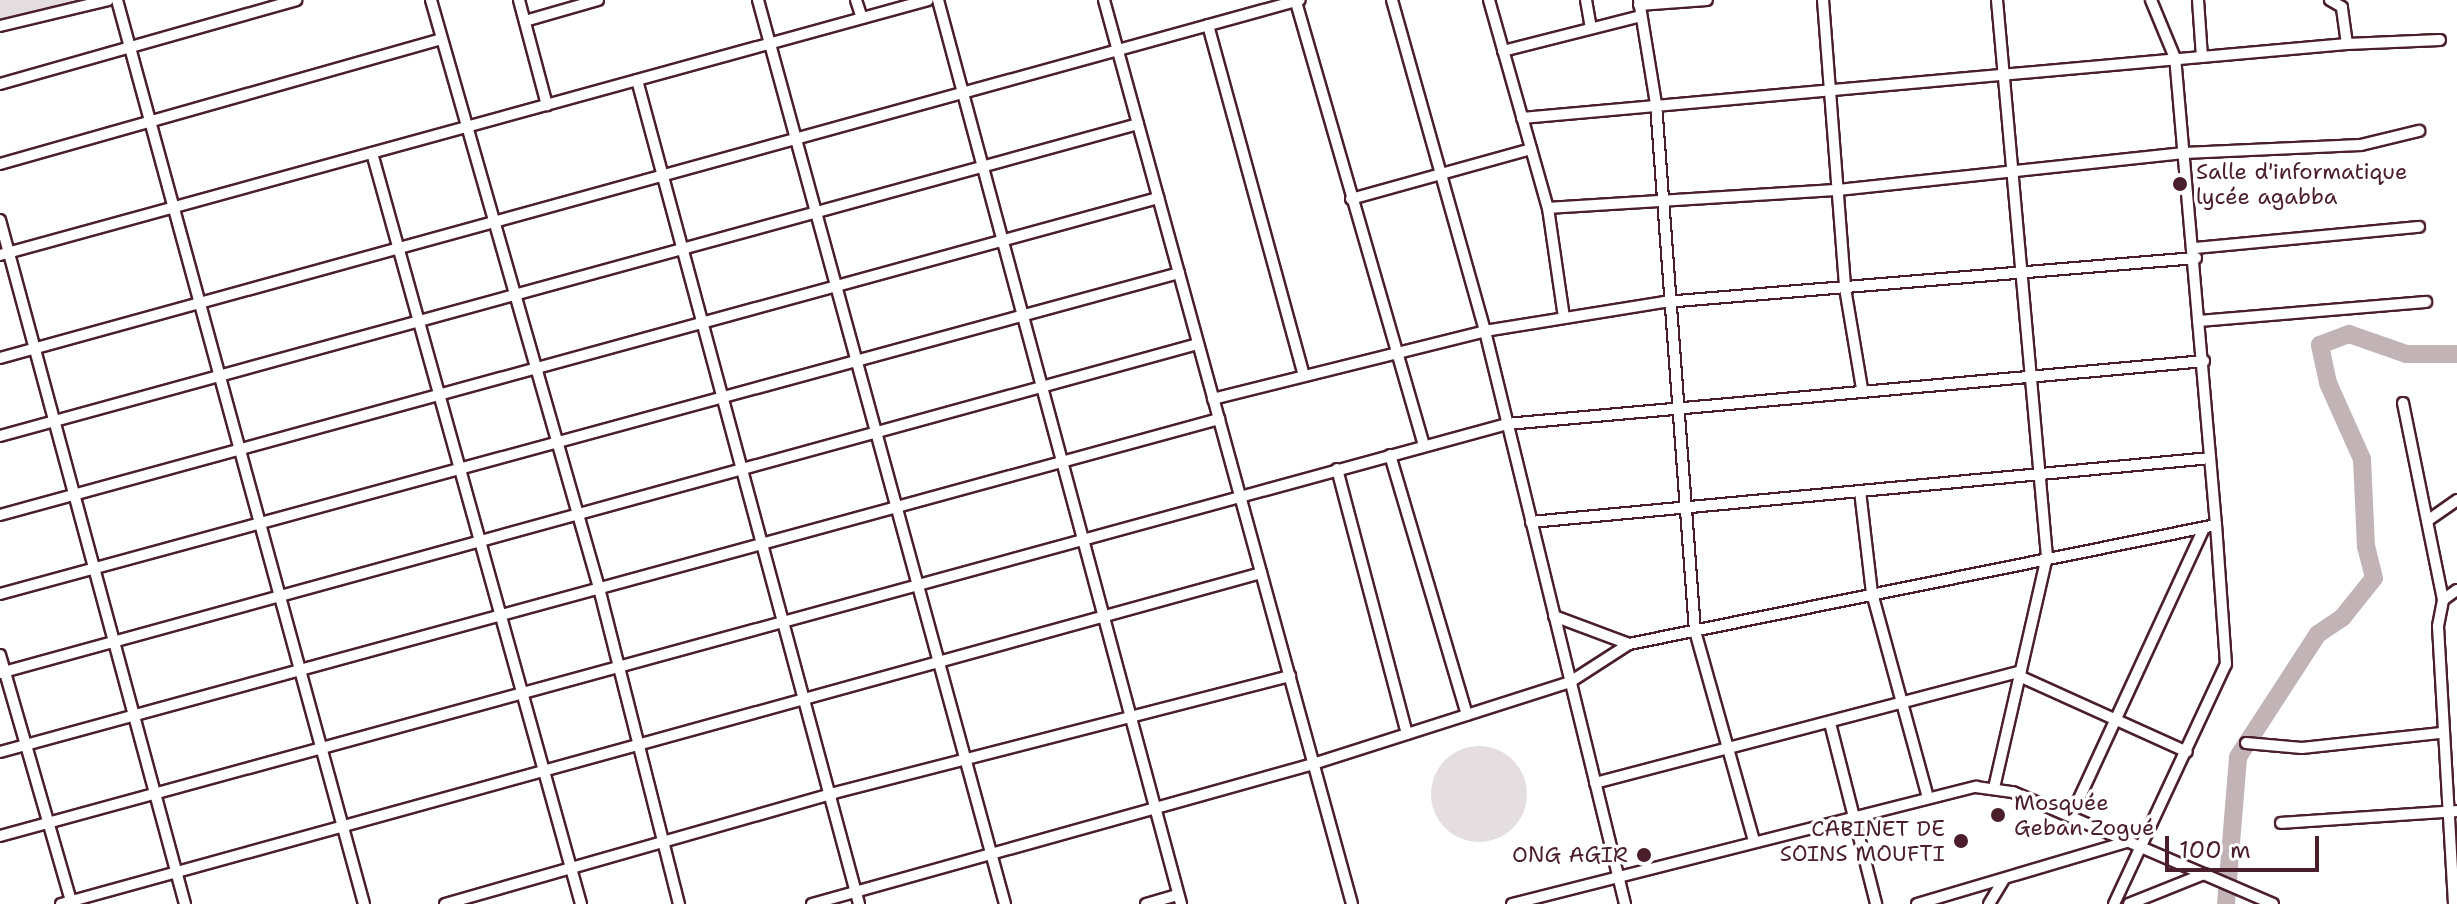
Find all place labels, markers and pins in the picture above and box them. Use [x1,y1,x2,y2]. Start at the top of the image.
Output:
place label: Salle d'informatique lycée agabba [2196,158,2407,210]
marker: Salle d'informatique lycée agabba [2171,175,2189,193]
place label: Mosquée Geban Zogué [2014,789,2154,840]
marker: Mosquée Geban Zogué [1989,806,2007,824]
place label: CABINET DE SOINS MOUFTI [1780,815,1945,866]
marker: CABINET DE SOINS MOUFTI [1952,832,1970,850]
place label: ONG AGIR [1512,842,1628,868]
marker: ONG AGIR [1635,846,1653,864]

